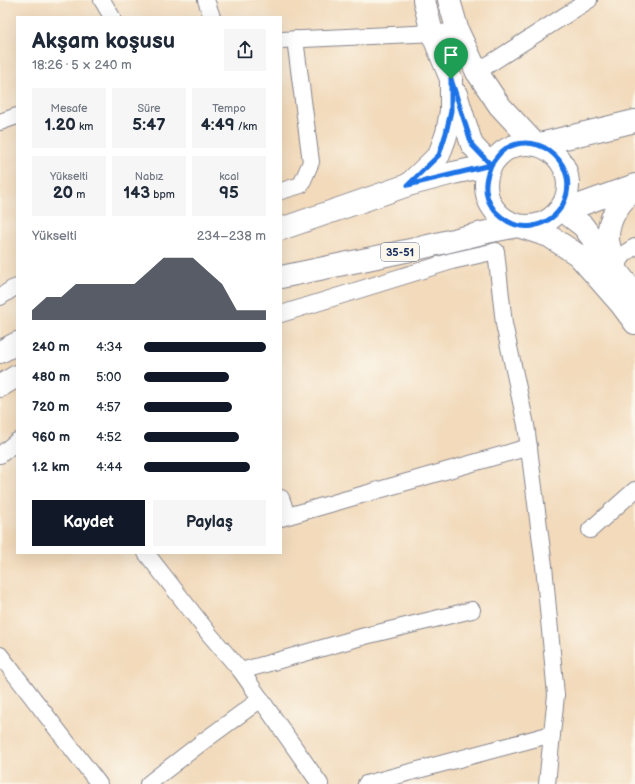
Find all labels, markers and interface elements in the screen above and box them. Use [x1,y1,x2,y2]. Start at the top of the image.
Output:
text: Akşam koşusu [32,28,175,55]
button: share [224,29,266,71]
pin [434,38,468,79]
icon: arrive [440,44,462,66]
text: 18:26 · 5 × 240 m [32,57,132,73]
text: Mesafe [50,102,88,115]
text: Süre [137,102,161,115]
text: Tempo [212,102,246,115]
text: 1.20 [45,115,76,135]
text: 5:47 [132,115,166,135]
text: 4:49 [201,115,235,135]
text: km [76,120,93,133]
text: /km [235,120,257,133]
text: Yükselti [50,170,88,183]
text: Nabız [135,170,163,183]
text: kcal [219,170,239,183]
text: 20 [53,183,73,203]
text: 143 [123,183,150,203]
text: 95 [219,183,239,203]
text: m [73,188,85,201]
text: bpm [150,188,175,201]
text: Yükselti [32,228,77,244]
text: 234–238 m [197,228,266,244]
road number: 35-51 [381,243,419,261]
text: 240 m [32,339,70,355]
text: 4:34 [96,339,122,355]
text: 480 m [32,369,70,385]
text: 5:00 [96,369,121,385]
text: 720 m [32,399,69,415]
text: 4:57 [96,399,120,415]
text: 960 m [32,429,70,445]
text: 4:52 [96,429,122,445]
text: 1.2 km [32,459,70,475]
text: 4:44 [96,459,122,475]
button: Kaydet [32,500,145,546]
button: Paylaş [153,500,266,546]

